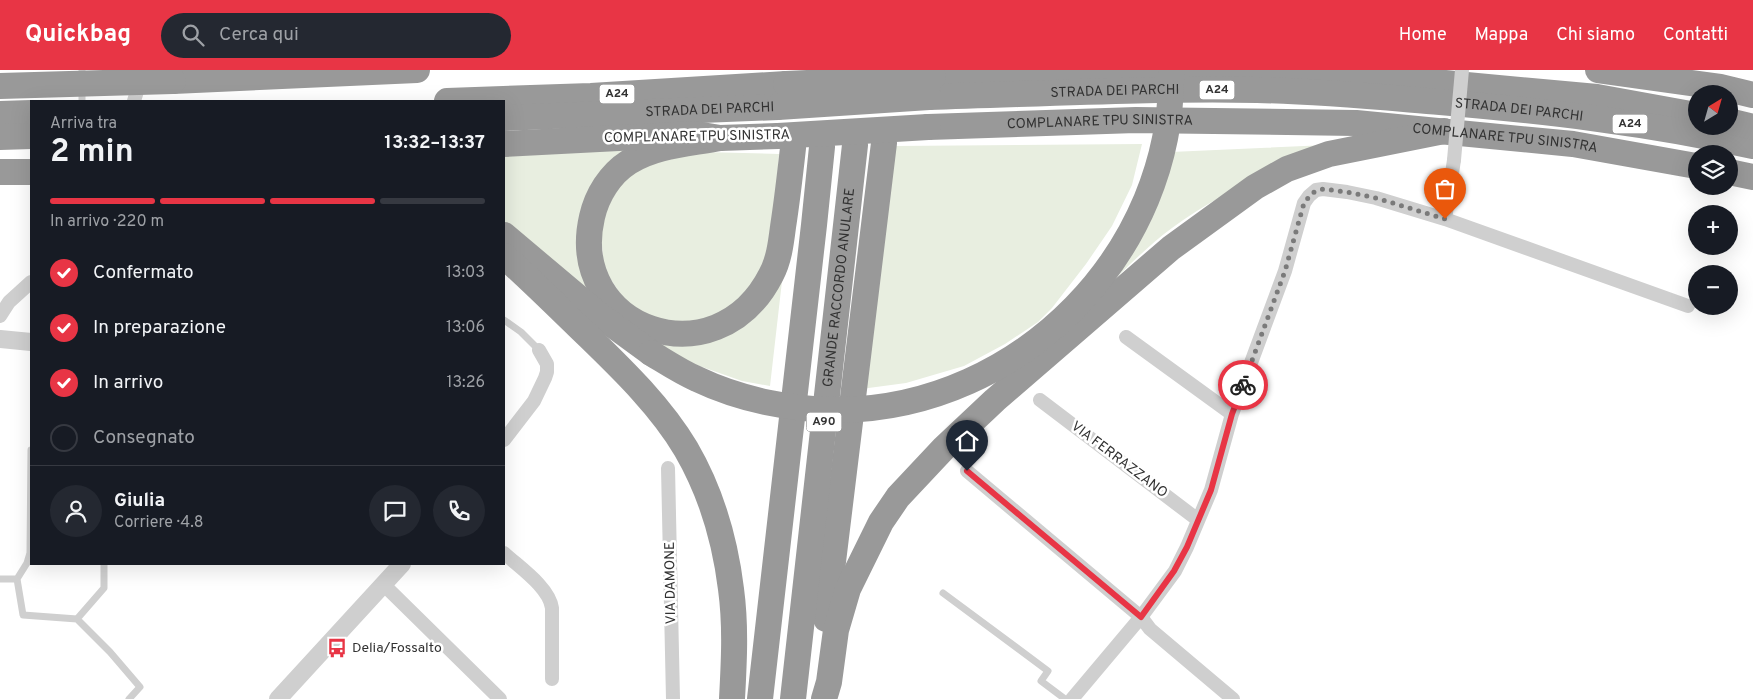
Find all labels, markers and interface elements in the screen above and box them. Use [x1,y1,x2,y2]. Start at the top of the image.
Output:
search box [161,13,511,58]
text: Quickbag [25,20,131,50]
icon: search [179,21,207,49]
text: Cerca qui [219,23,299,47]
text: Home [1399,24,1447,47]
text: Mappa [1475,24,1528,47]
text: Chi siamo [1556,24,1635,47]
text: Contatti [1663,24,1728,47]
road number: A24 [1200,80,1234,100]
street label: STRADA DEI PARCHI [1050,81,1180,101]
road number: A24 [600,84,634,104]
north arrow [1688,85,1738,135]
map controls [1688,85,1738,315]
street label: STRADA DEI PARCHI [1454,95,1584,125]
street label: STRADA DEI PARCHI [645,99,775,121]
street label: COMPLANARE TPU SINISTRA [1007,111,1193,133]
text: Arriva tra [50,114,117,134]
road number: A24 [1612,114,1648,134]
street label: COMPLANARE TPU SINISTRA [1412,120,1599,157]
street label: COMPLANARE TPU SINISTRA [604,127,790,147]
text: 13:32–13:37 [384,131,485,155]
text: 2 min [50,133,134,173]
button: layers [1688,145,1738,195]
pin [1424,168,1466,219]
icon: bag [1431,175,1459,203]
street label: GRANDE RACCORDO ANULARE [819,187,859,388]
button: + [1688,205,1738,255]
text: In arrivo · 220 m [50,212,164,232]
icon: check [50,259,78,287]
text: Confermato [93,261,194,285]
text: 13:03 [446,263,485,283]
button: − [1688,265,1738,315]
icon: check [50,314,78,342]
text: In preparazione [93,316,226,340]
text: 13:06 [446,318,485,338]
courier [1218,360,1268,410]
icon: check [50,369,78,397]
text: In arrivo [93,371,163,395]
icon: bike [1229,371,1257,399]
text: 13:26 [446,373,485,393]
road number: A90 [806,412,842,432]
street label: VIA FERRAZZANO [1067,418,1171,502]
pin [946,420,988,471]
text: Consegnato [93,426,195,450]
icon: home [953,427,981,455]
button: person [50,485,102,537]
button: chat [369,485,421,537]
button: phone [433,485,485,537]
text: Giulia [114,489,165,513]
text: Corriere · 4.8 [114,513,204,533]
street label: VIA DAMONE [662,541,680,625]
bus stop icon: Delia/Fossalto [326,637,348,659]
place label: Delia/Fossalto [352,640,442,657]

